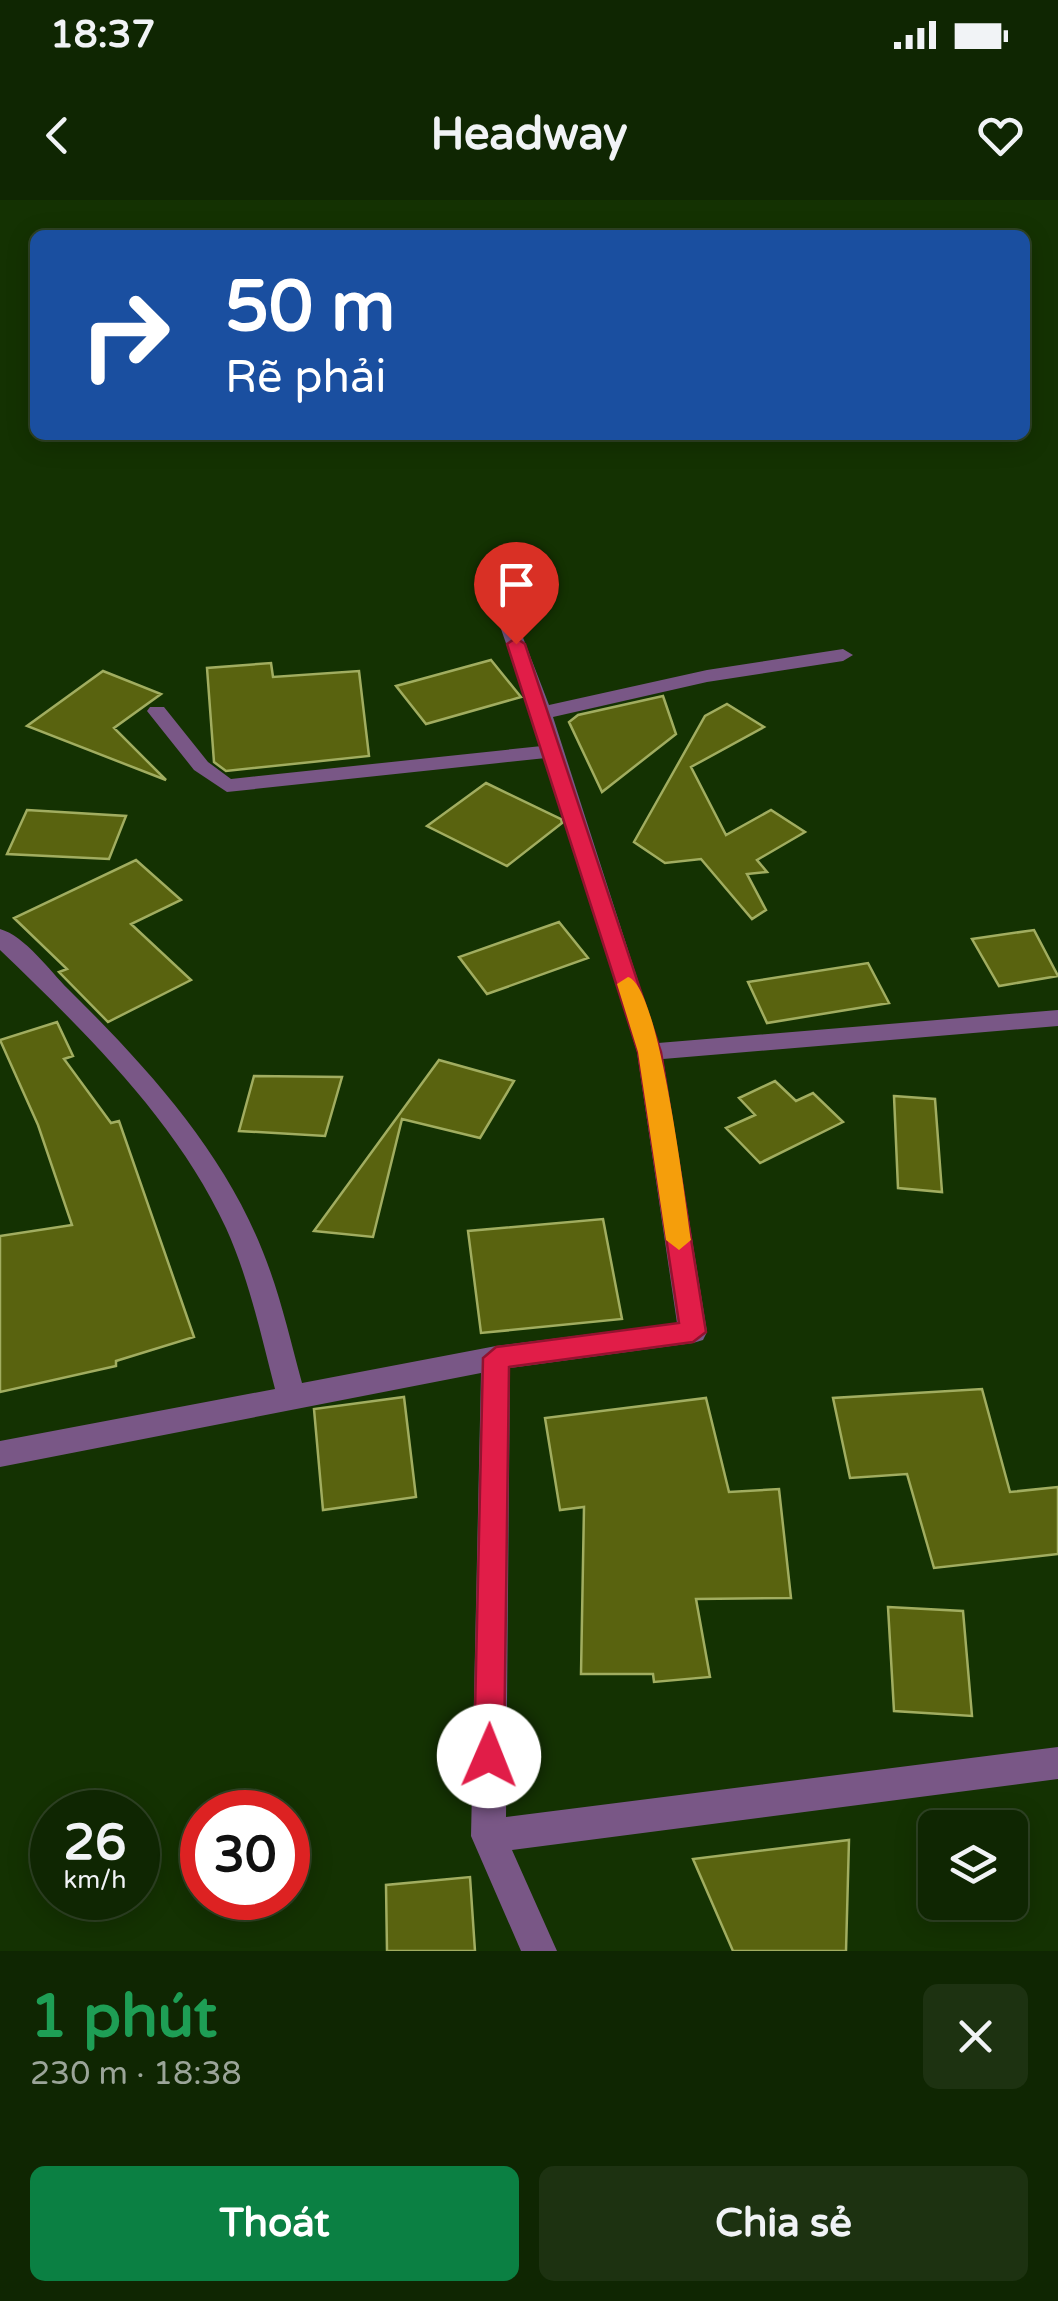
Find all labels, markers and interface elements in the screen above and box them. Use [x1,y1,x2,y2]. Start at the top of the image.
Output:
text: 18:37 [50,12,155,58]
icon: back [30,108,85,163]
text: Headway [431,108,627,162]
icon: heart [973,108,1028,163]
text: 50 m [225,266,395,350]
icon: right [60,270,190,400]
text: Rẽ phải [225,351,387,405]
pin [474,542,559,645]
icon: arrive [489,557,544,612]
position arrow [437,1704,541,1808]
speed limit sign: 30 [180,1790,310,1920]
map controls [918,1810,1028,1920]
button: layers [918,1810,1028,1920]
text: 26 [64,1813,126,1873]
text: km/h [64,1865,126,1895]
text: 1 phút [30,1981,217,2053]
button: close [923,1984,1028,2089]
text: 230 m · 18:38 [30,2055,242,2093]
button: Thoát [30,2166,519,2281]
button: Chia sẻ [539,2166,1028,2281]

